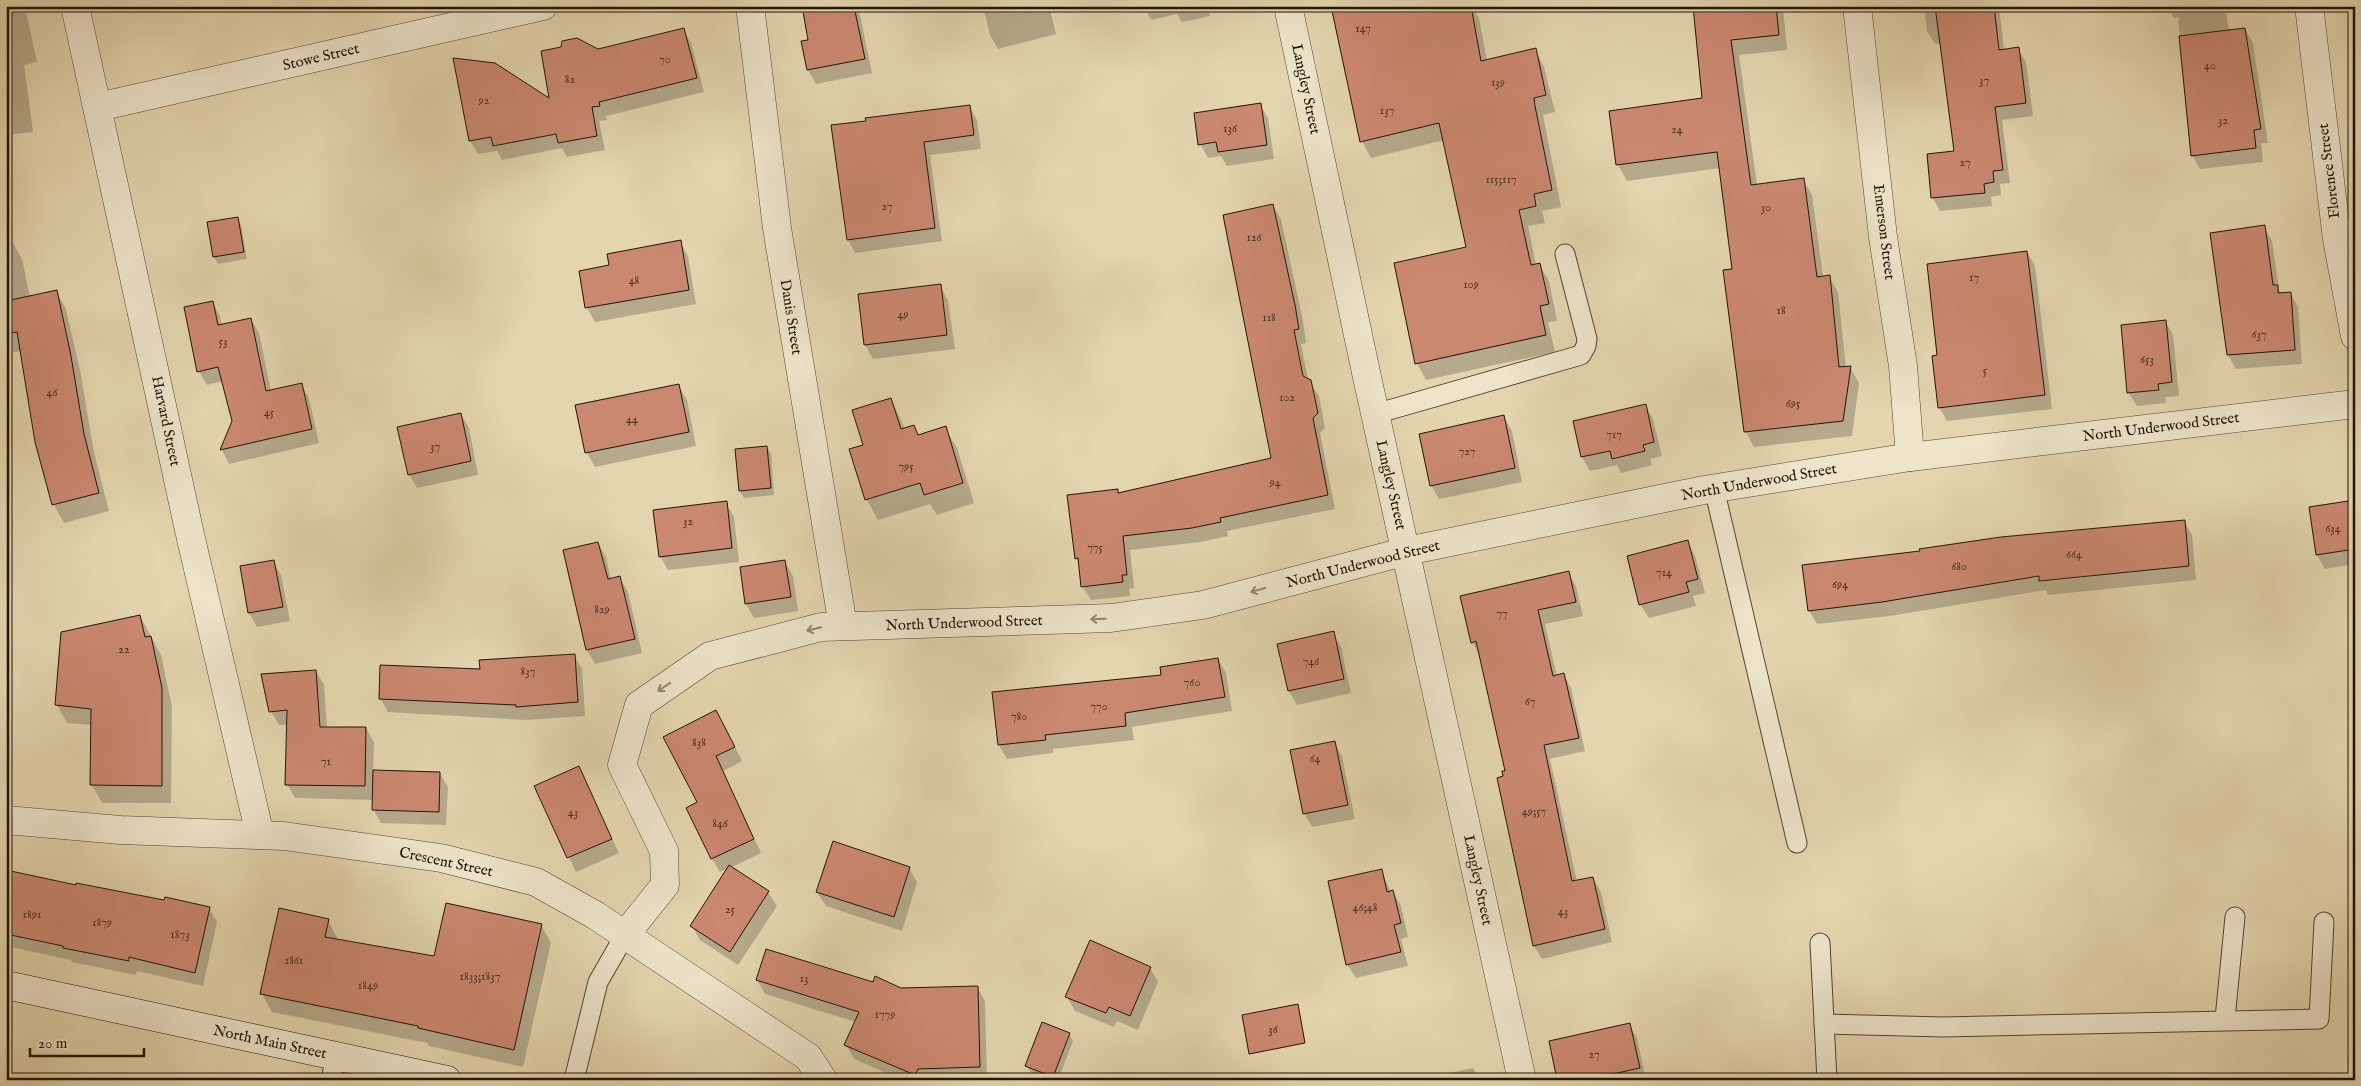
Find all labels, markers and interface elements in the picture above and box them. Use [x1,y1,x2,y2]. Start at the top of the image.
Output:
house number: 147 [1355,21,1371,36]
street label: Stowe Street [281,39,361,75]
street label: Langley Street [1287,42,1325,136]
house number: 70 [659,52,671,67]
house number: 40 [2204,58,2216,73]
house number: 82 [565,72,576,87]
house number: 37 [1979,73,1989,88]
house number: 139 [1491,75,1505,90]
house number: 92 [478,93,490,108]
house number: 137 [1380,103,1394,118]
house number: 32 [2218,113,2228,128]
house number: 136 [1223,121,1238,136]
house number: 24 [1671,122,1683,137]
street label: Florence Street [2314,122,2344,220]
house number: 27 [1959,155,1971,170]
house number: 115;117 [1485,172,1517,187]
street label: Emerson Street [1869,183,1899,281]
house number: 27 [881,199,893,214]
house number: 30 [1761,200,1771,215]
house number: 126 [1246,230,1263,245]
house number: 17 [1969,270,1979,285]
house number: 48 [629,273,640,288]
house number: 109 [1463,277,1479,292]
street label: Danis Street [776,278,806,356]
house number: 18 [1776,303,1786,318]
house number: 49 [897,307,909,322]
house number: 118 [1262,310,1276,325]
house number: 637 [2251,327,2267,342]
house number: 53 [219,334,227,349]
house number: 653 [2140,352,2154,367]
house number: 5 [1983,363,1988,378]
street label: Harvard Street [147,374,185,468]
house number: 46 [47,385,58,400]
house number: 102 [1279,390,1295,405]
house number: 695 [1786,396,1801,411]
house number: 45 [264,405,275,420]
street label: North Underwood Street [2082,408,2240,446]
house number: 44 [626,412,638,427]
house number: 717 [1606,427,1622,442]
street label: Langley Street [1371,438,1411,532]
house number: 37 [430,439,440,454]
house number: 727 [1459,444,1475,459]
house number: 795 [898,459,914,474]
street label: North Underwood Street [1680,459,1838,505]
house number: 94 [1268,475,1281,490]
house number: 32 [683,514,693,529]
house number: 634 [2325,521,2341,536]
street label: North Underwood Street [1284,536,1442,592]
house number: 775 [1087,540,1103,555]
house number: 664 [2066,547,2082,562]
house number: 680 [1951,559,1967,574]
house number: 714 [1656,565,1672,580]
house number: 694 [1832,577,1848,592]
one-way arrow [1250,586,1266,596]
house number: 829 [594,602,610,617]
house number: 77 [1496,606,1508,621]
street label: North Underwood Street [885,611,1043,635]
one-way arrow [1091,614,1107,623]
one-way arrow [806,625,822,634]
house number: 22 [118,642,130,657]
house number: 746 [1303,654,1320,669]
house number: 837 [521,664,535,679]
house number: 760 [1184,675,1200,690]
one-way arrow [658,682,672,692]
house number: 67 [1525,694,1535,709]
house number: 770 [1090,699,1108,714]
house number: 780 [1011,709,1027,724]
house number: 838 [692,735,706,750]
house number: 64 [1310,751,1321,766]
house number: 71 [321,754,331,769]
house number: 49;57 [1522,804,1546,819]
house number: 43 [568,805,578,820]
house number: 846 [712,816,729,831]
street label: Langley Street [1459,833,1497,927]
street label: Crescent Street [397,843,495,881]
house number: 46;48 [1353,900,1378,915]
house number: 25 [725,902,736,917]
house number: 43 [1558,904,1568,919]
house number: 1891 [23,907,41,922]
house number: 1879 [92,915,112,930]
house number: 1873 [170,927,190,942]
house number: 1861 [285,953,303,968]
house number: 1833;1837 [460,969,500,984]
house number: 13 [800,971,808,986]
house number: 1849 [358,978,378,993]
house number: 1779 [875,1007,895,1022]
street label: North Main Street [211,1021,329,1063]
house number: 36 [1268,1022,1279,1037]
scale bar [30,1026,144,1058]
text: 20 m [38,1034,68,1053]
house number: 27 [1588,1047,1600,1062]

